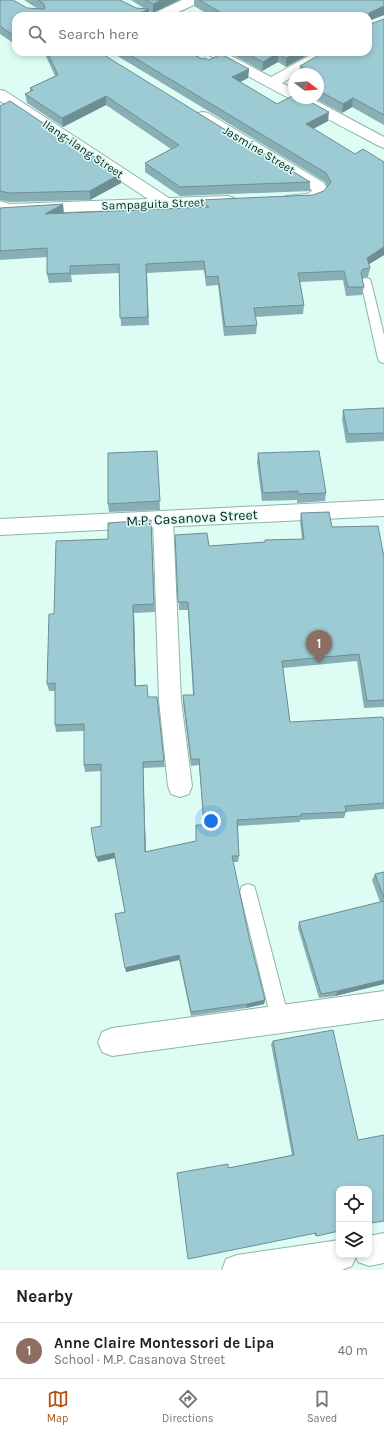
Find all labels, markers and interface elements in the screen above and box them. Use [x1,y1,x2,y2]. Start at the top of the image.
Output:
search box [12,12,372,56]
icon: search [26,23,48,45]
text: Search here [58,25,139,43]
north arrow [288,68,324,104]
street label: Ilang-ilang Street [40,117,127,182]
street label: Jasmine Street [220,123,298,177]
street label: Sampaguita Street [101,195,205,213]
street label: M.P. Casanova Street [126,506,258,530]
pin: 1 [306,630,332,663]
your location [201,811,221,831]
map controls [336,1186,372,1258]
button: locate [336,1186,372,1222]
button: layers [336,1222,372,1258]
text: Nearby [16,1286,73,1306]
text: Anne Claire Montessori de Lipa [54,1334,274,1352]
text: 1 [27,1343,31,1358]
text: 40 m [338,1343,368,1358]
text: School · M.P. Casanova Street [54,1352,225,1367]
tab: Map [47,1388,69,1425]
tab: Directions [162,1388,214,1425]
tab: Saved [307,1388,337,1425]

